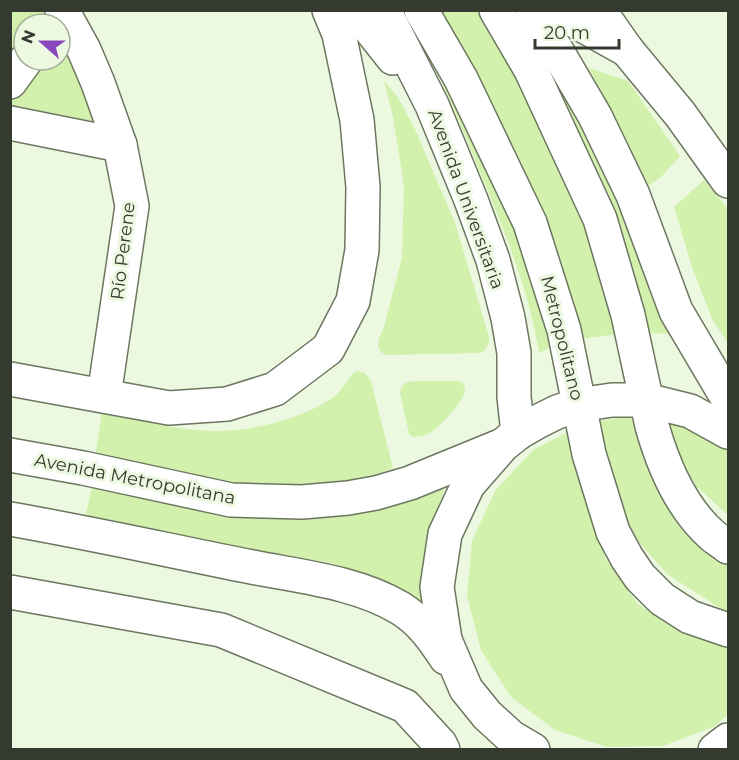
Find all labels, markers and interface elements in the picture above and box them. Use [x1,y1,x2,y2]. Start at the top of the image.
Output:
north arrow [12,12,72,72]
scale bar [535,12,619,50]
text: 20 m [544,22,590,44]
text: N [17,27,40,46]
street label: Avenida Universitaria [423,106,509,292]
street label: Río Perene [106,201,140,301]
street label: Metropolitano [536,273,588,403]
street label: Avenida Metropolitana [33,449,237,509]

